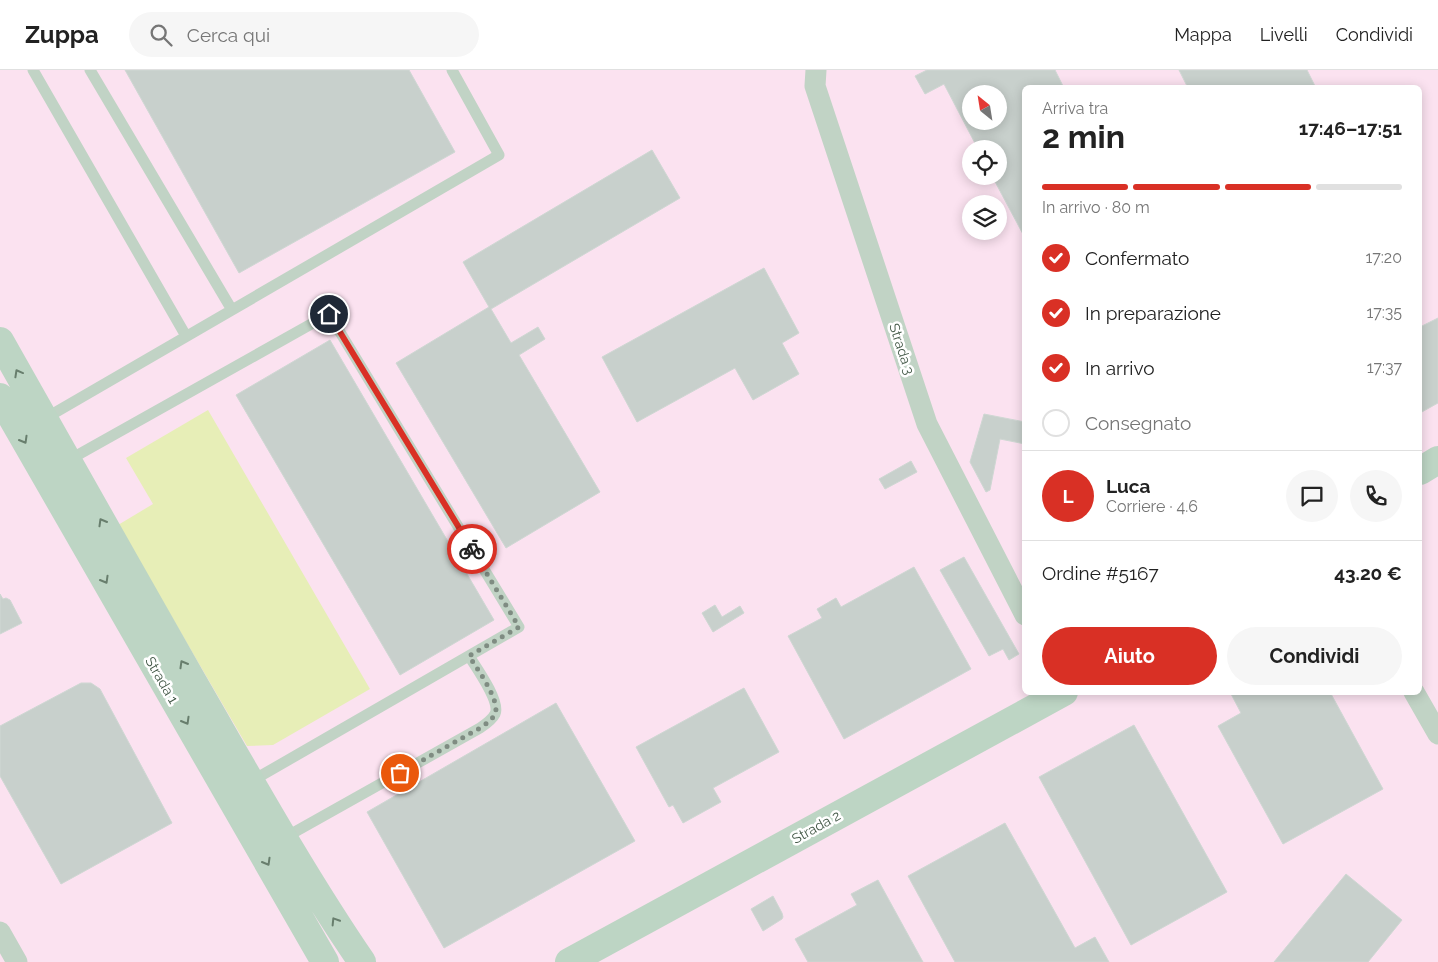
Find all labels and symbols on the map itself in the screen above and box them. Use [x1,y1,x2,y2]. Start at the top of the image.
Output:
north arrow [962,85,1008,130]
pin [308,293,350,335]
street label: Strada 3 [886,321,918,377]
one-way arrow [14,369,24,378]
one-way arrow [18,434,28,443]
one-way arrow [99,519,109,528]
courier [447,524,497,574]
one-way arrow [99,575,109,584]
street label: Strada 1 [142,654,182,706]
one-way arrow [179,660,189,669]
one-way arrow [180,716,190,725]
pin [379,752,421,794]
street label: Strada 2 [789,807,843,847]
one-way arrow [261,857,271,866]
one-way arrow [331,918,341,927]

